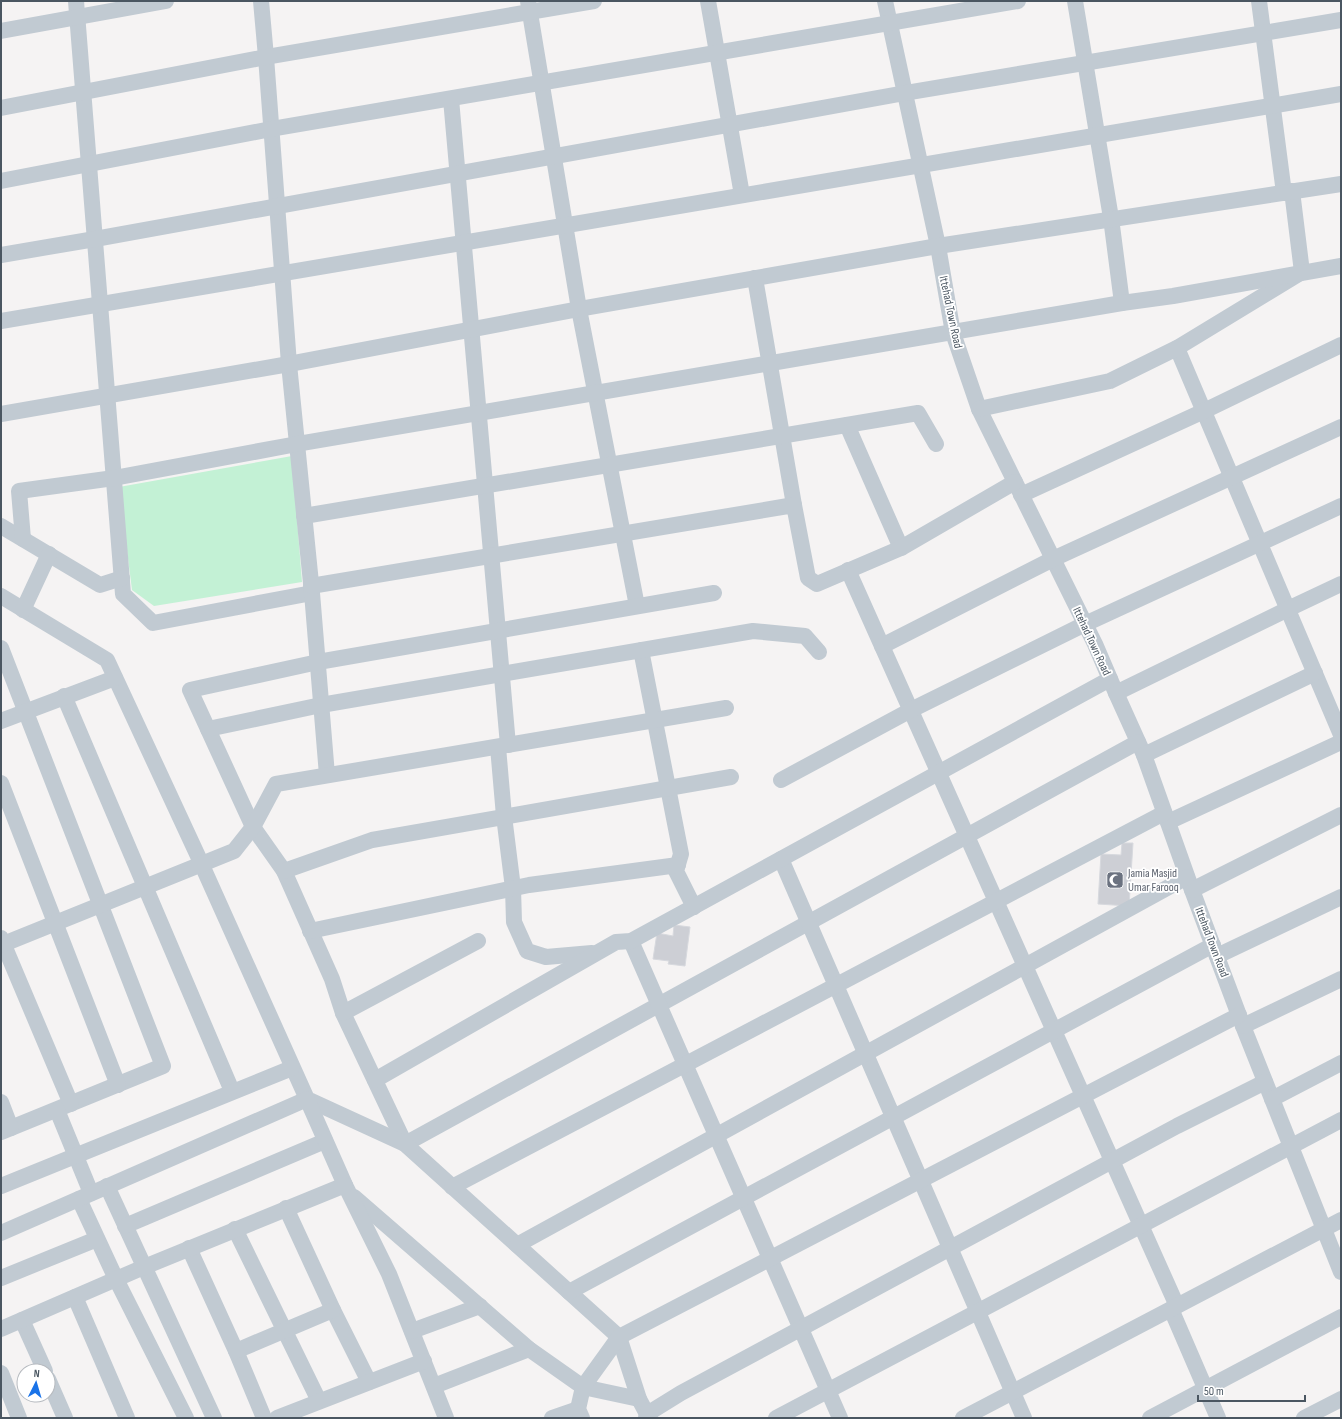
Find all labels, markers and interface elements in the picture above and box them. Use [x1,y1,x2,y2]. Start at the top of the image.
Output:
street label: Ittehad Town Road [935,274,966,350]
street label: Ittehad Town Road [1069,605,1114,678]
place label: Jamia Masjid Umar Farooq [1127,866,1179,895]
mosque icon: Jamia Masjid Umar Farooq [1105,870,1125,890]
street label: Ittehad Town Road [1191,905,1232,979]
north arrow [16,1363,56,1403]
text: N [33,1367,40,1380]
scale bar [1198,1377,1305,1403]
text: 50 m [1204,1384,1224,1399]

